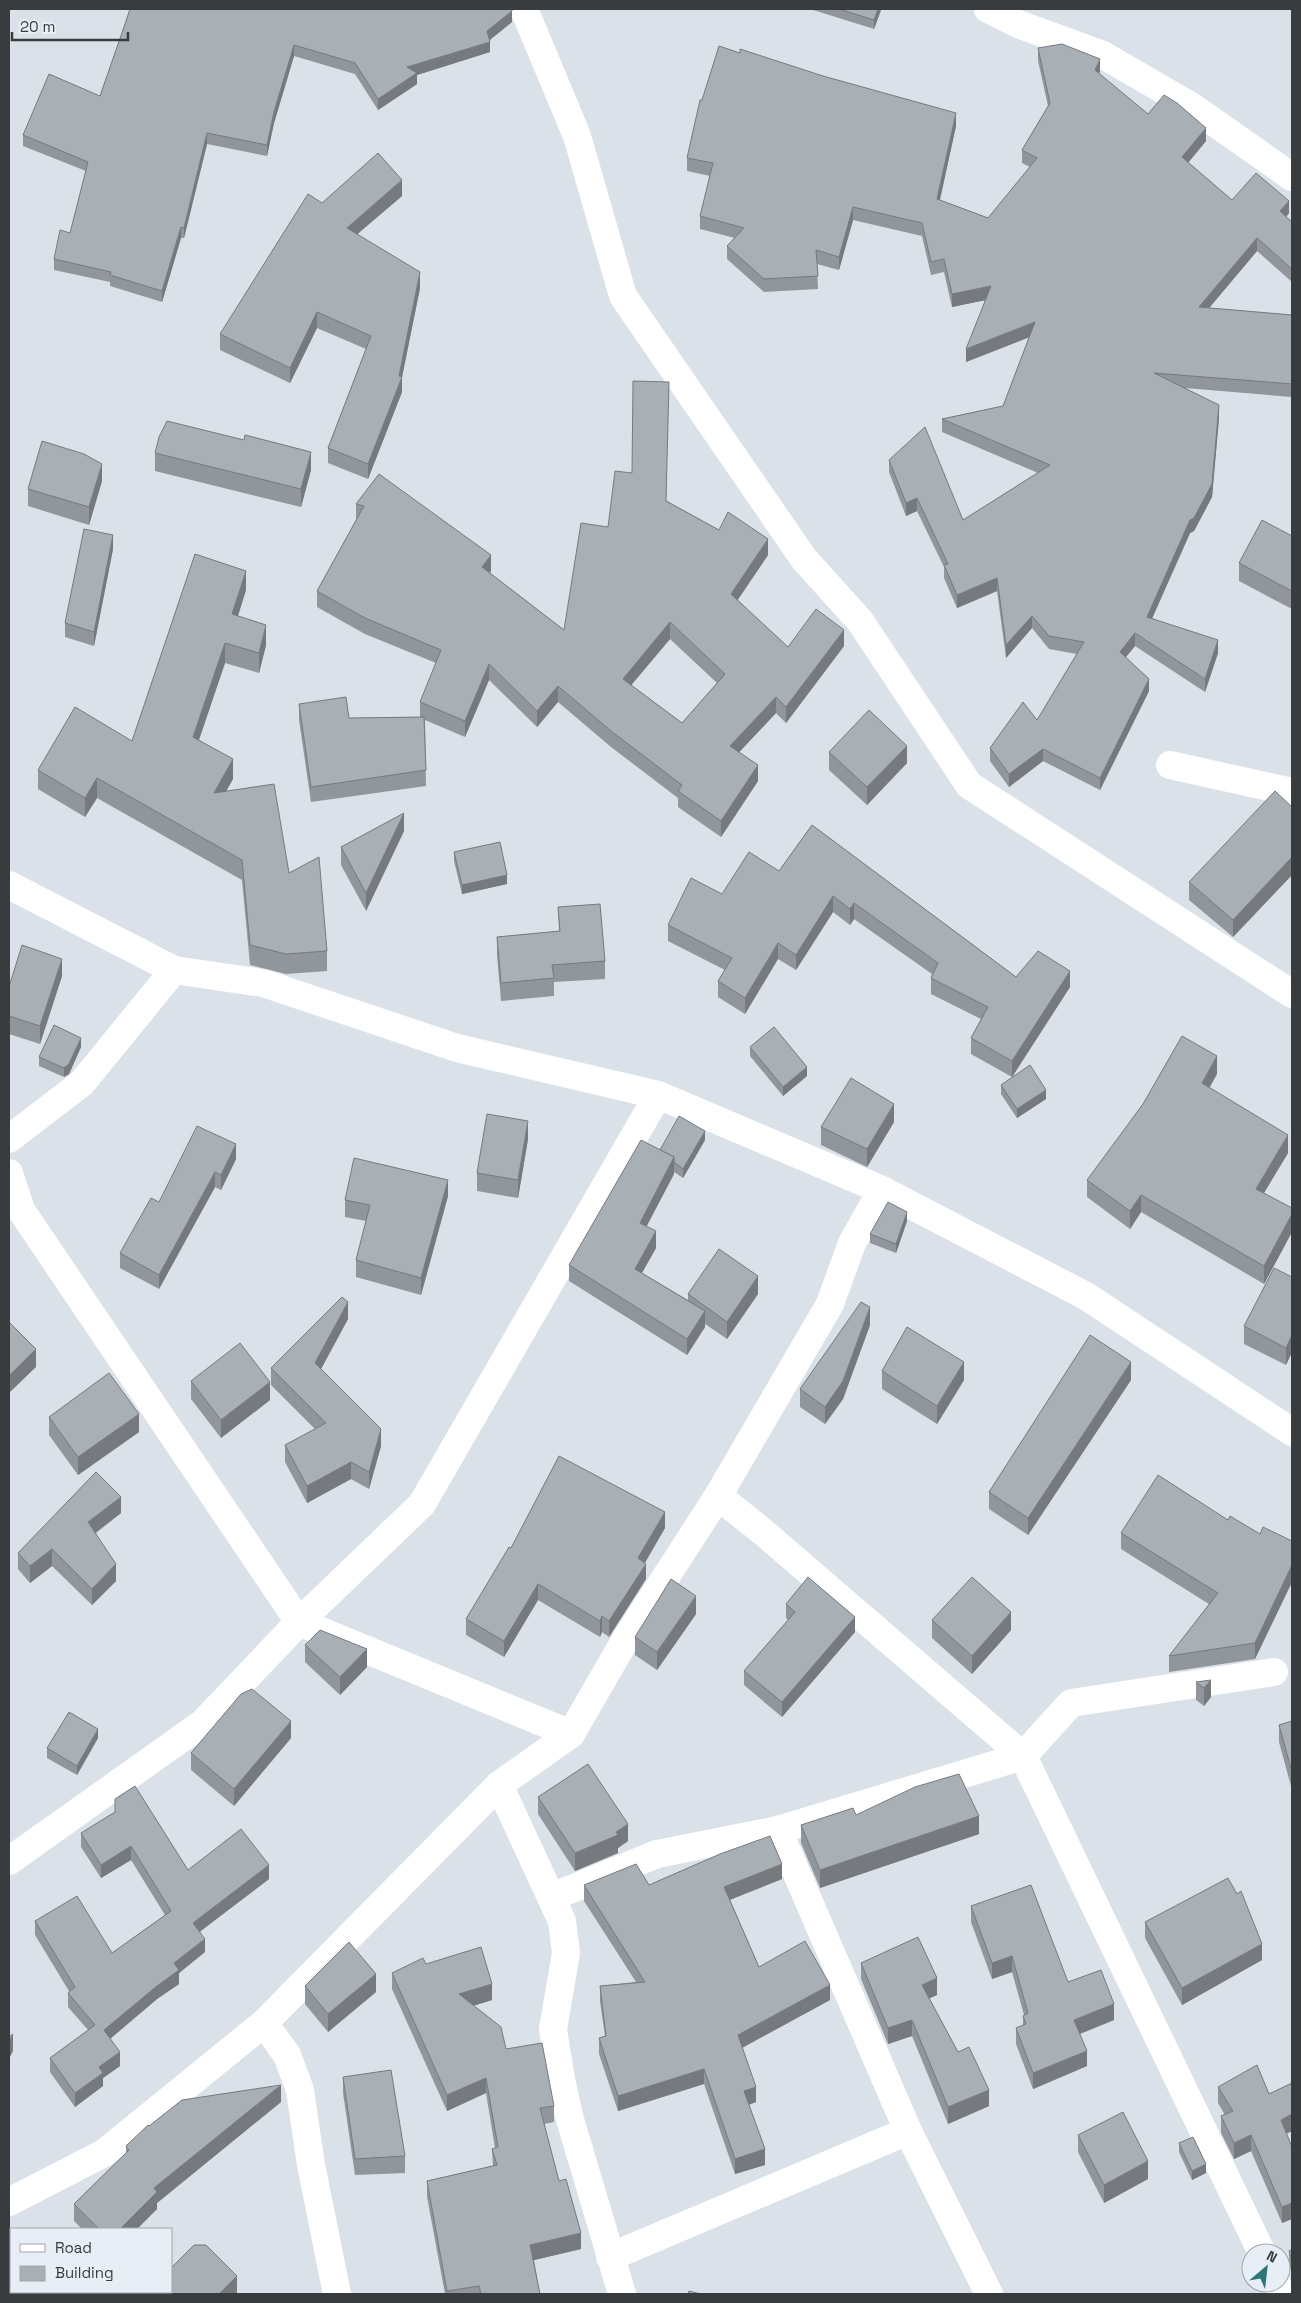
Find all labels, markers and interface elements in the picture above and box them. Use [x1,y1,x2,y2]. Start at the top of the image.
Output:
scale bar [12,10,129,42]
text: 20 m [20,17,55,36]
legend [10,2228,172,2293]
text: Road [55,2238,92,2257]
north arrow [1241,2243,1291,2293]
text: N [1264,2246,1280,2267]
text: Building [55,2263,114,2282]

